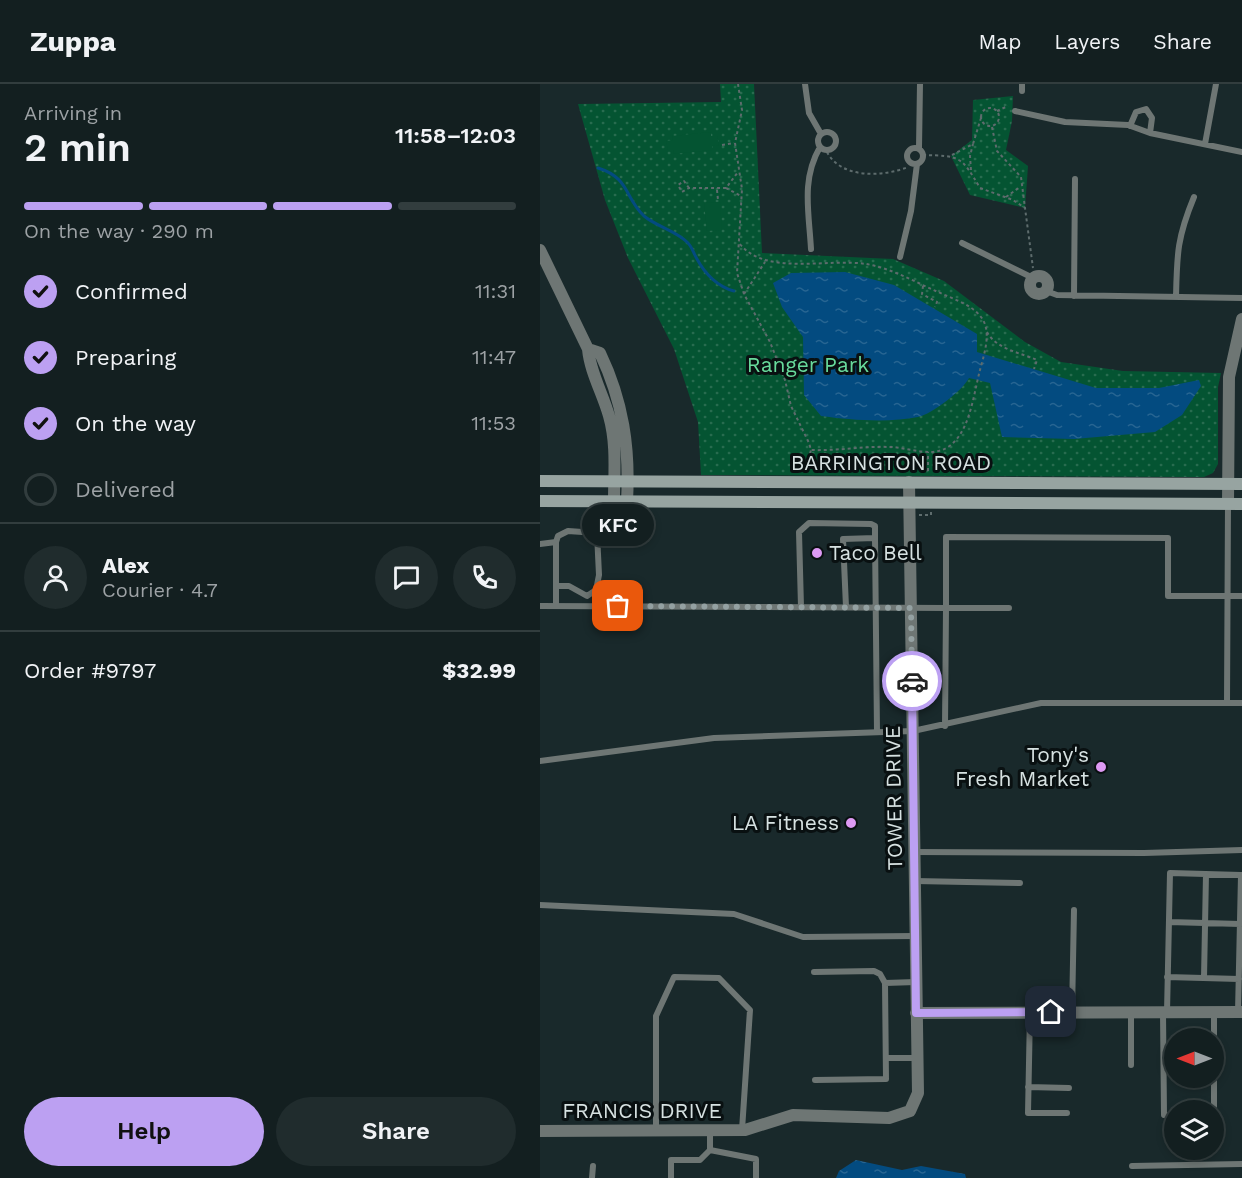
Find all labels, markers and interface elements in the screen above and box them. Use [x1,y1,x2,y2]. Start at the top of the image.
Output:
text: Zuppa [30,25,116,58]
text: Map [978,29,1021,54]
text: Layers [1054,29,1120,54]
text: Share [1153,29,1212,54]
text: Arriving in [24,101,122,125]
text: 11:58–12:03 [395,123,516,148]
text: 2 min [24,125,131,170]
text: On the way · 290 m [24,219,214,243]
icon: check [24,275,57,308]
text: Confirmed [75,279,188,304]
text: 11:31 [475,279,516,303]
icon: check [24,341,57,374]
text: Preparing [75,345,176,370]
text: 11:47 [472,345,516,369]
park label: Ranger Park [747,352,869,377]
icon: check [24,407,57,440]
text: On the way [75,411,196,436]
text: 11:53 [471,411,516,435]
street label: BARRINGTON ROAD [791,450,991,475]
text: Delivered [75,477,175,502]
callout: KFC [582,504,654,546]
text: KFC [598,513,638,537]
place label: Taco Bell [829,540,922,565]
button: person [24,546,87,609]
button: chat [375,546,438,609]
button: phone [453,546,516,609]
marker: Taco Bell [810,546,824,560]
text: Alex [102,553,149,578]
text: Courier · 4.7 [102,578,218,602]
pin [592,580,643,631]
icon: bag [601,589,634,622]
courier [882,651,942,711]
text: Order #9797 [24,658,156,683]
text: $32.99 [442,658,516,683]
icon: car [896,665,929,698]
street label: TOWER DRIVE [880,725,907,871]
place label: Tony's Fresh Market [955,742,1089,791]
marker: Tony's Fresh Market [1094,760,1108,774]
place label: LA Fitness [732,810,839,835]
marker: LA Fitness [844,816,858,830]
pin [1025,986,1076,1037]
icon: home [1034,995,1067,1028]
north arrow [1164,1028,1224,1088]
map controls [1164,1028,1224,1160]
button: Help [24,1097,264,1166]
button: Share [276,1097,516,1166]
street label: FRANCIS DRIVE [562,1098,722,1123]
button: layers [1164,1100,1224,1160]

